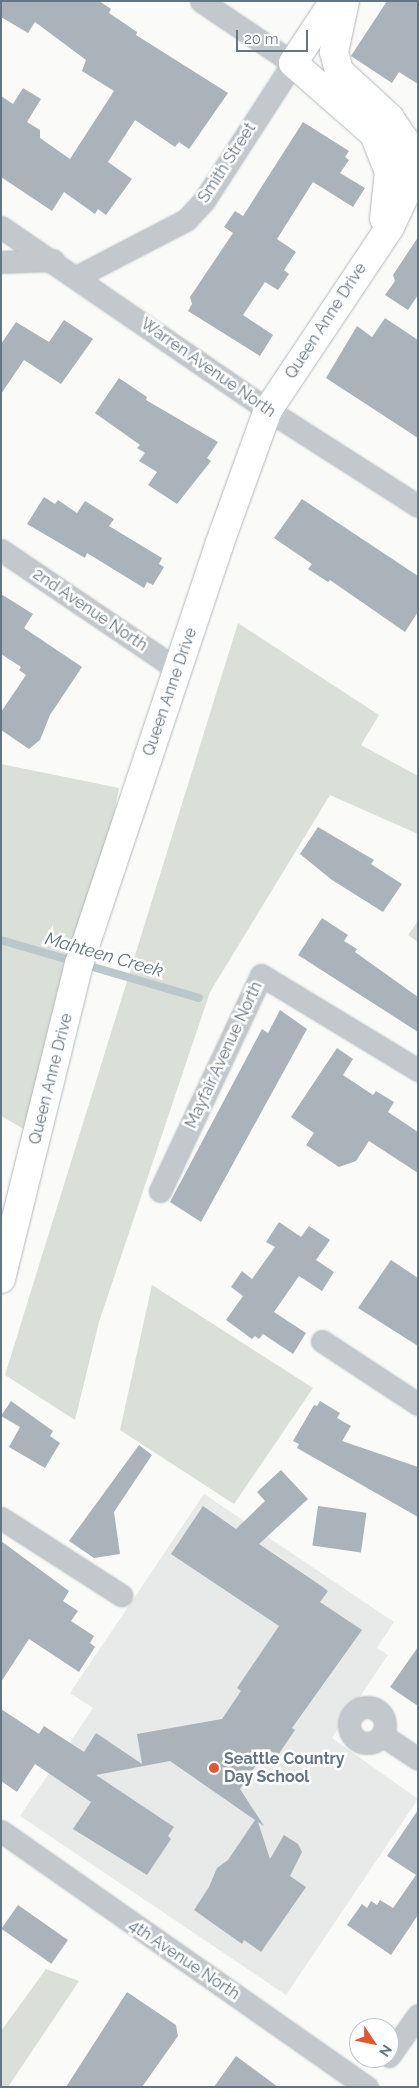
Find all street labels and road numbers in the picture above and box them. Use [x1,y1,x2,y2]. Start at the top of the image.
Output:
street label: Smith Street [194,120,260,206]
street label: Queen Anne Drive [281,259,371,383]
street label: Warren Avenue North [137,314,279,422]
street label: 2nd Avenue North [29,565,151,655]
street label: Queen Anne Drive [139,625,201,759]
street label: Mayfair Avenue North [181,978,267,1132]
street label: Queen Anne Drive [25,1011,77,1147]
street label: 4th Avenue North [125,1916,243,2004]

